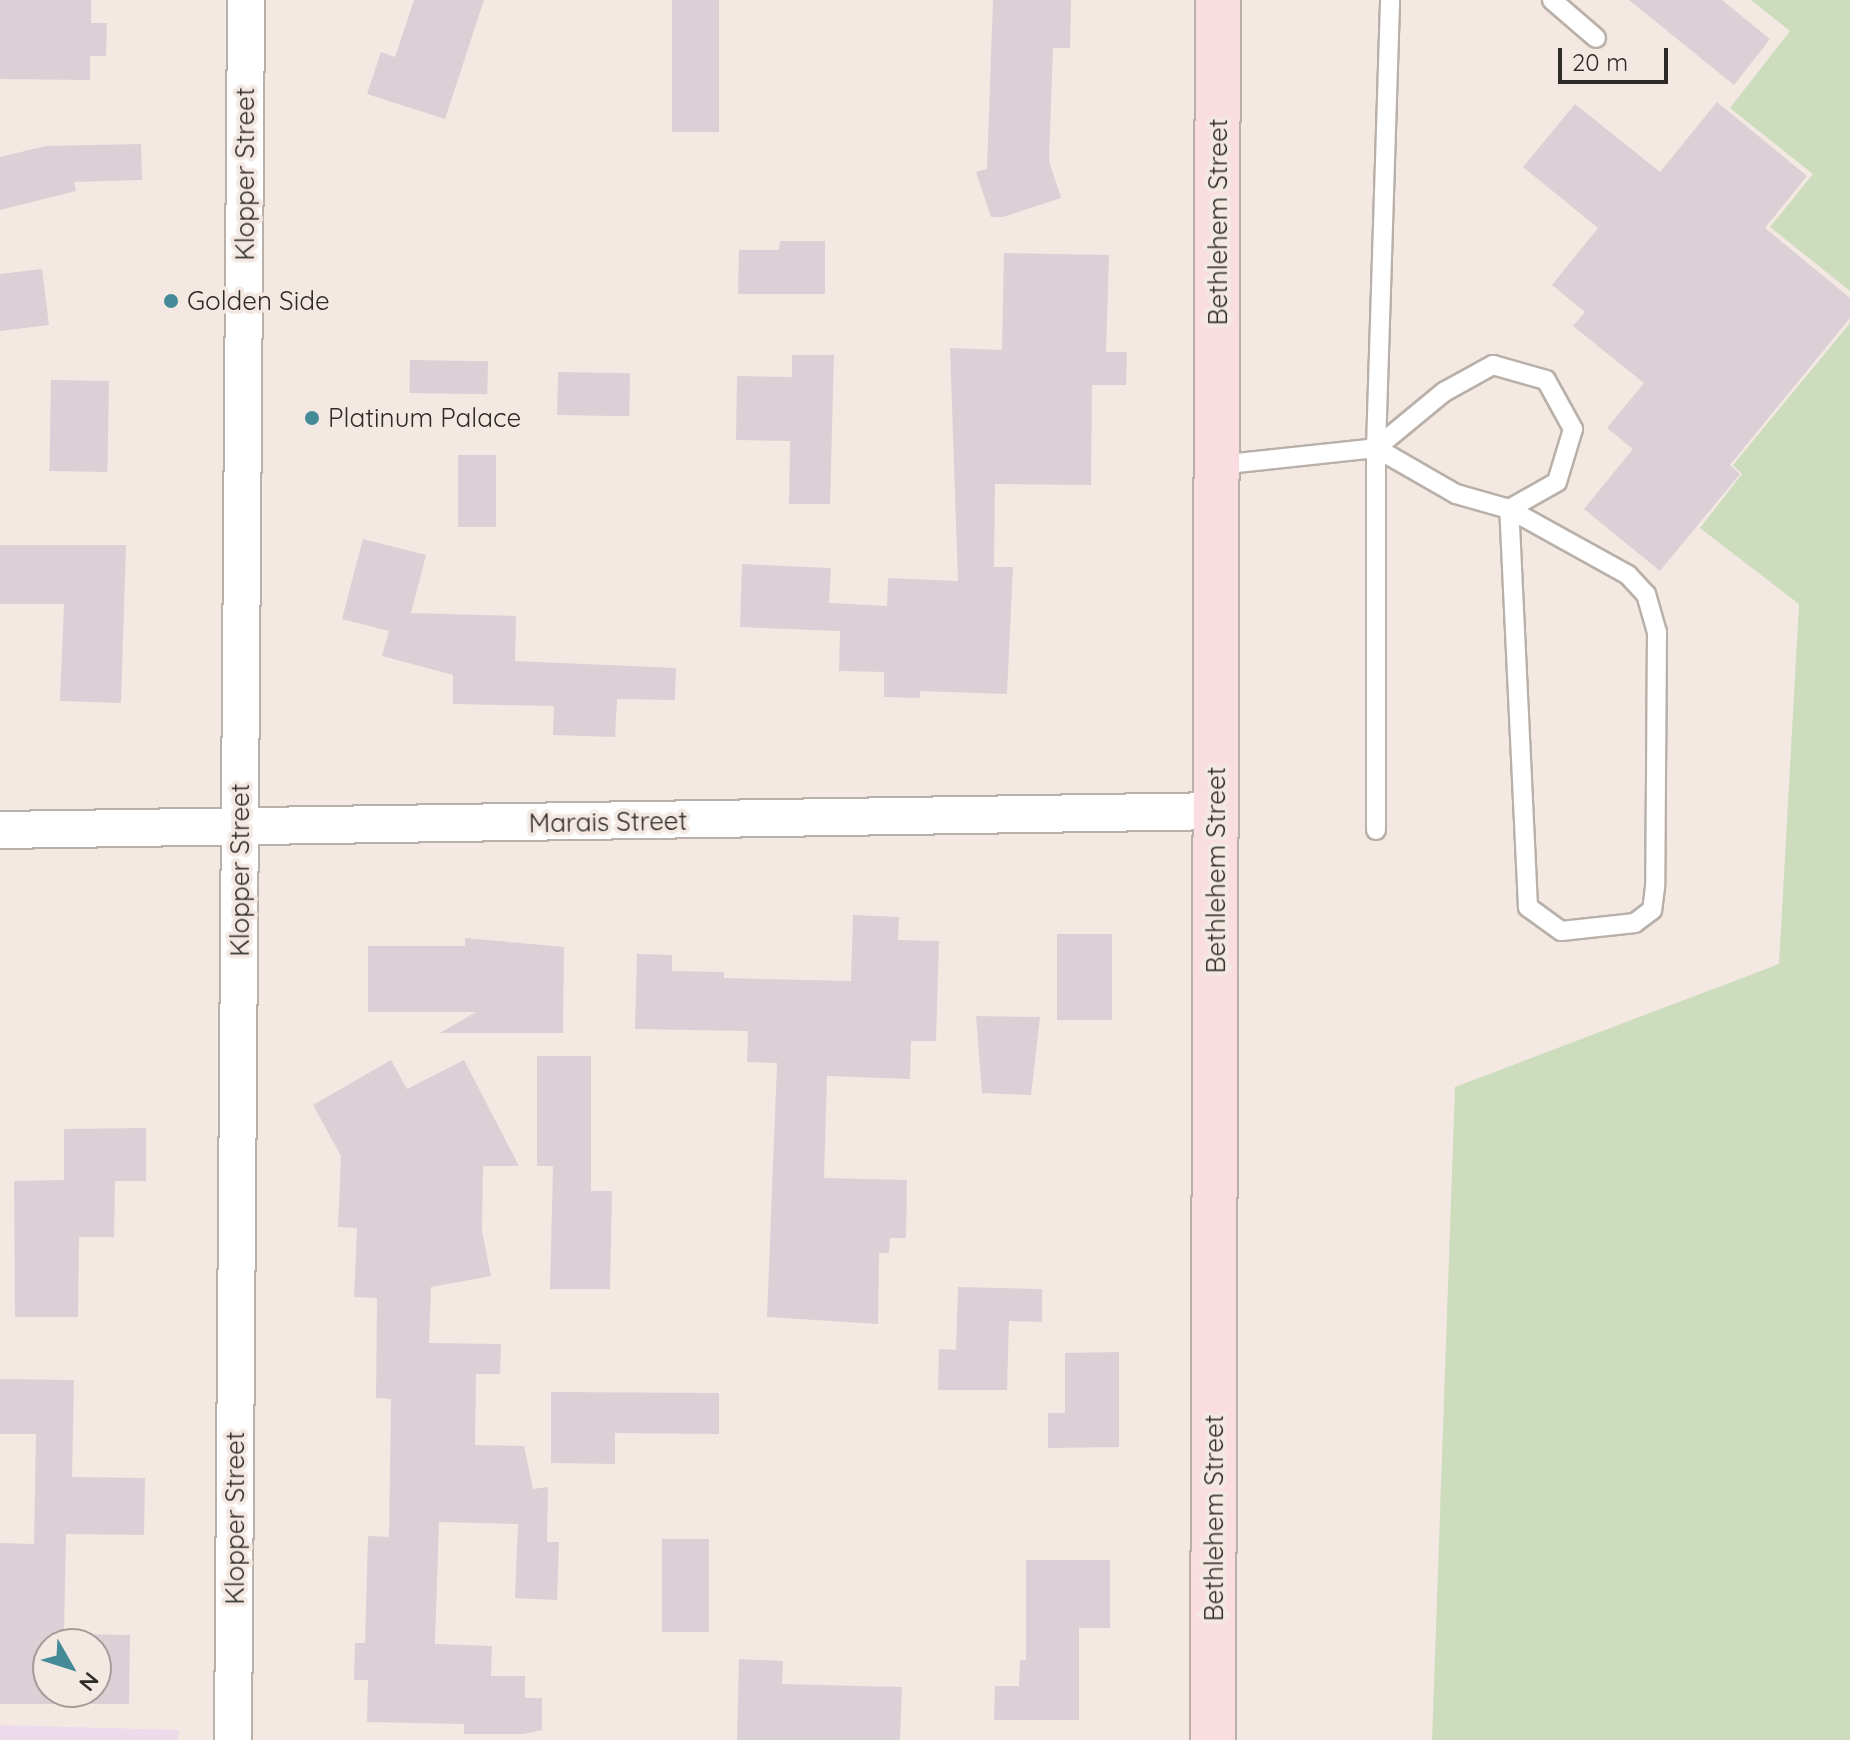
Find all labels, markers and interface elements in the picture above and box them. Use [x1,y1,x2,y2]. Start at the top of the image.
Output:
scale bar [1562,32,1672,82]
text: 20 m [1572,47,1628,77]
street label: Klopper Street [229,87,261,261]
street label: Bethlehem Street [1202,119,1234,325]
place label: Golden Side [187,285,330,317]
marker: Golden Side [162,292,180,310]
place label: Platinum Palace [328,402,521,434]
marker: Platinum Palace [303,409,321,427]
street label: Bethlehem Street [1200,767,1232,973]
street label: Klopper Street [224,783,256,957]
street label: Marais Street [528,805,688,839]
street label: Bethlehem Street [1198,1415,1230,1621]
street label: Klopper Street [219,1431,251,1605]
north arrow [32,1628,112,1708]
text: N [73,1667,105,1697]

